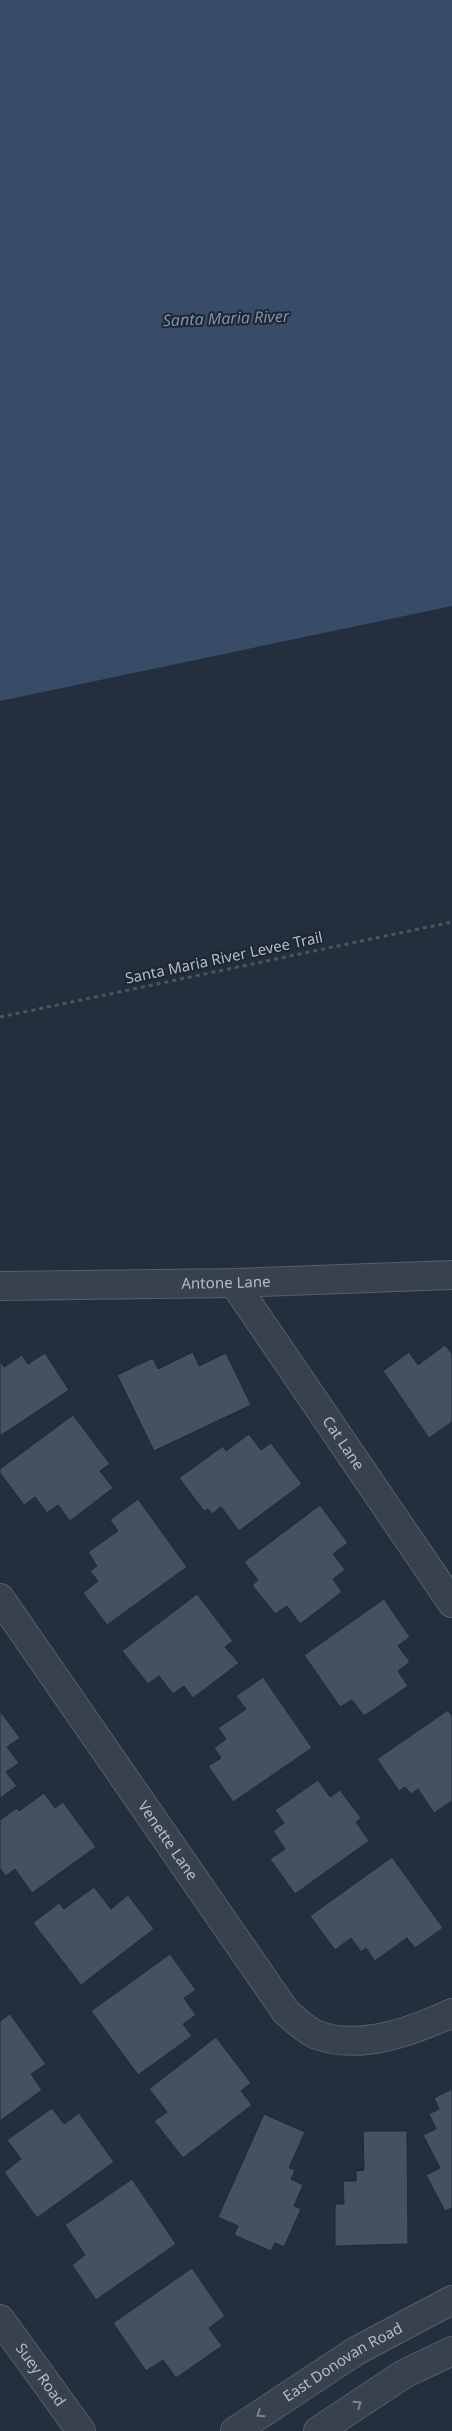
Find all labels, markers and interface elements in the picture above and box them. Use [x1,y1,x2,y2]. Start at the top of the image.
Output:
water label: Santa Maria River [162,305,290,331]
street label: Santa Maria River Levee Trail [123,926,324,988]
street label: Antone Lane [181,1271,271,1293]
street label: Cat Lane [319,1412,370,1474]
street label: Venette Lane [134,1797,203,1884]
street label: East Donovan Road [279,2317,406,2406]
street label: Suey Road [12,2339,71,2410]
one-way arrow [353,2401,362,2410]
one-way arrow [256,2408,265,2418]

